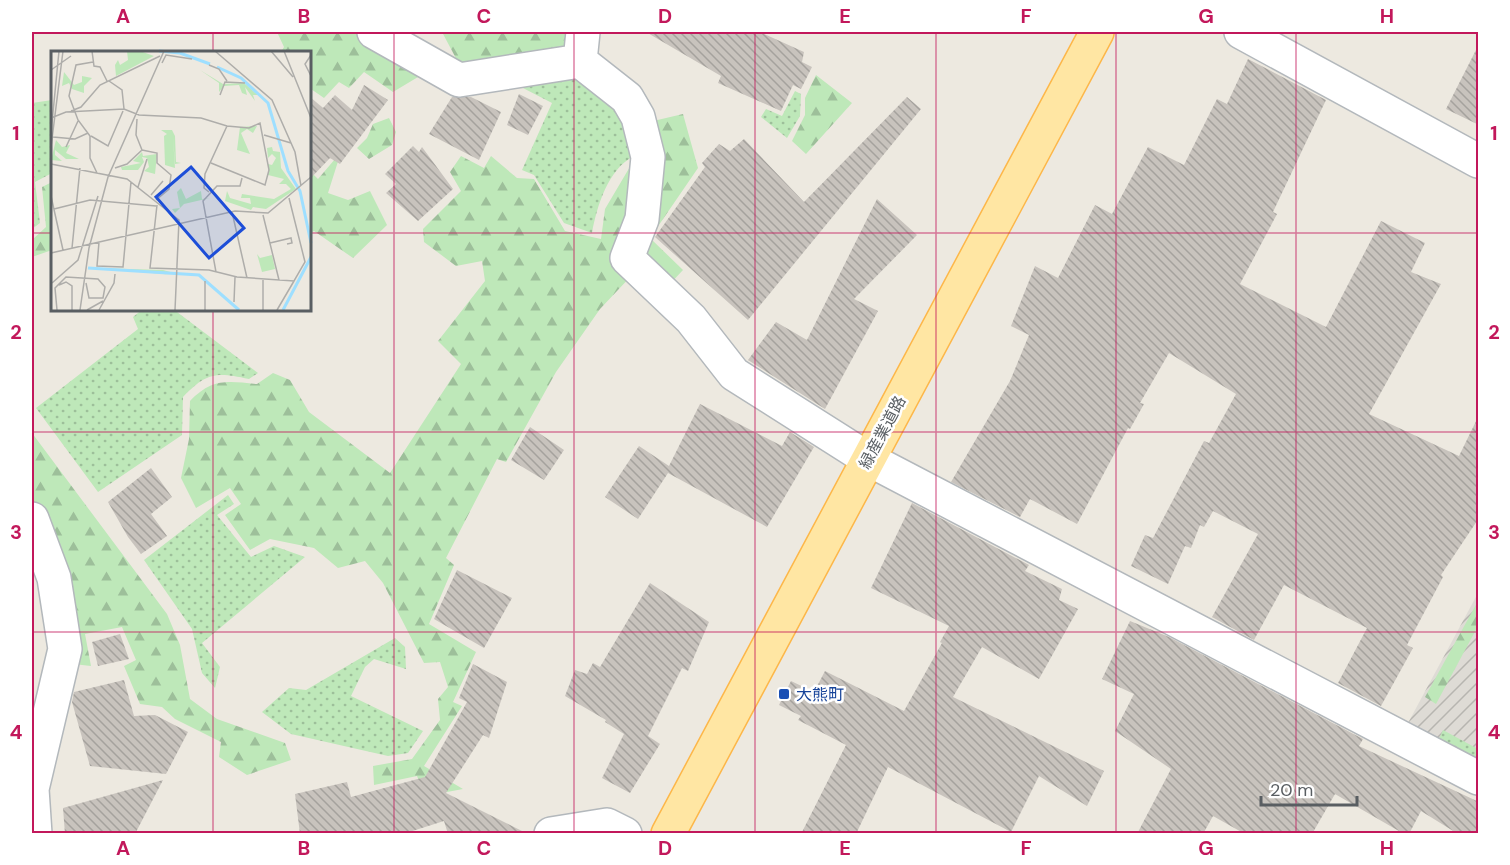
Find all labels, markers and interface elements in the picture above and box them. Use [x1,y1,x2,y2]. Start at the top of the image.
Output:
text: A [116,3,130,29]
text: B [298,3,310,29]
text: C [477,3,491,29]
text: D [658,3,672,29]
text: E [839,3,851,29]
text: F [1020,3,1032,29]
text: G [1198,3,1214,29]
text: H [1380,3,1394,29]
inset map [51,51,310,310]
text: 1 [12,120,20,146]
text: 1 [1490,120,1498,146]
text: 2 [10,319,22,345]
text: 2 [1488,319,1500,345]
street label: 緑産業道路 [854,392,910,472]
text: 3 [10,519,22,545]
text: 3 [1488,519,1500,545]
place label: 大熊町 [796,684,844,705]
marker: 大熊町 [777,687,791,701]
text: 4 [10,719,23,745]
text: 4 [1488,719,1501,745]
scale bar [1261,769,1357,807]
text: 20 m [1270,778,1313,802]
text: A [116,835,130,861]
text: B [298,835,310,861]
text: C [477,835,491,861]
text: D [658,835,672,861]
text: E [839,835,851,861]
text: F [1020,835,1032,861]
text: G [1198,835,1214,861]
text: H [1380,835,1394,861]

